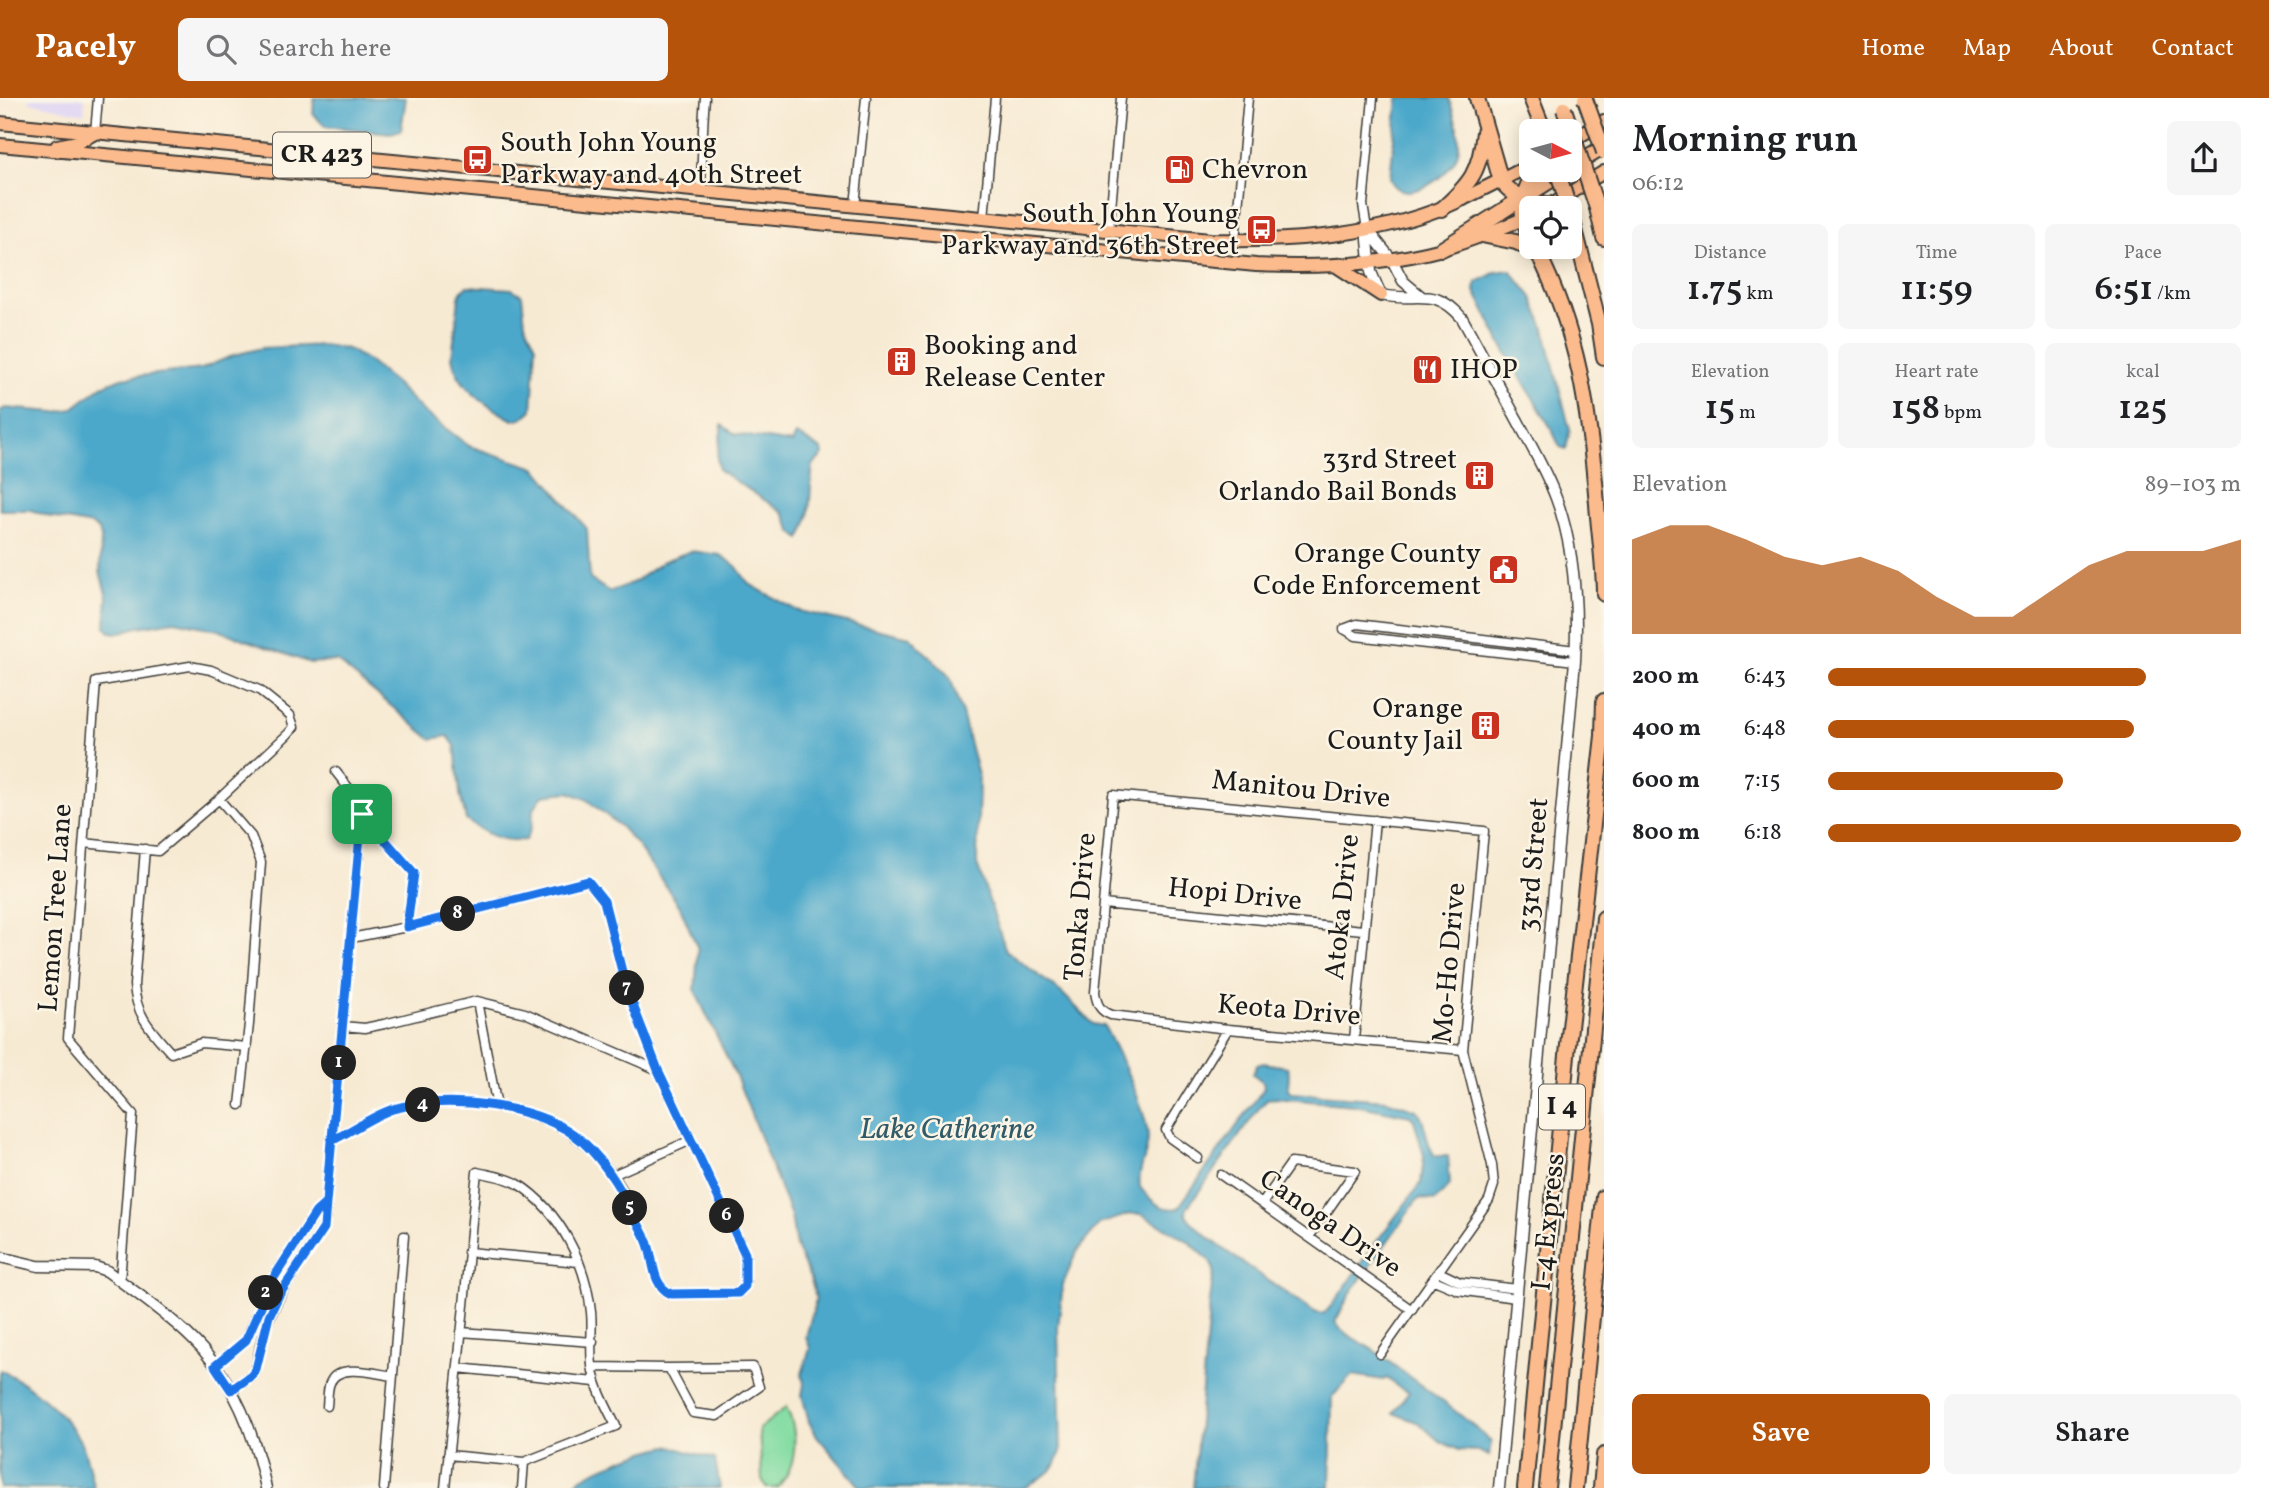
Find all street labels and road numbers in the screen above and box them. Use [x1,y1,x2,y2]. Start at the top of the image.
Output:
road number: CR 423 [273,132,371,178]
street label: Manitou Drive [1210,761,1392,819]
street label: 33rd Street [1509,796,1559,934]
street label: Lemon Tree Lane [29,802,83,1014]
street label: Tonka Drive [1055,831,1107,983]
street label: Atoka Drive [1316,832,1370,982]
street label: Hopi Drive [1166,869,1304,921]
street label: Mo-Ho Drive [1424,881,1476,1045]
street label: Keota Drive [1216,985,1362,1037]
road number: I 4 [1539,1084,1585,1130]
street label: I-4 Express [1522,1151,1576,1293]
street label: Canoga Drive [1251,1160,1409,1288]

